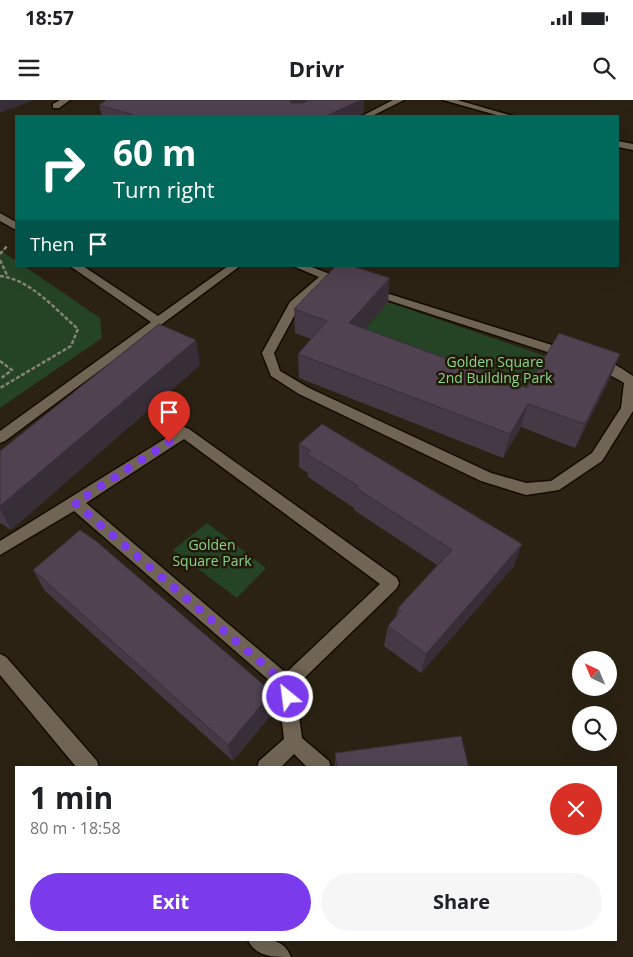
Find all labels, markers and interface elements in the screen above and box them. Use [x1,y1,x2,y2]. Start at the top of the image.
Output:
text: 18:57 [25,5,74,31]
text: Drivr [289,53,344,83]
icon: menu [15,54,43,82]
icon: search [590,54,618,82]
text: 60 m [113,129,196,176]
icon: right [30,135,95,200]
text: Turn right [113,174,215,204]
icon: arrive [84,230,112,258]
text: Then [30,231,74,257]
park label: Golden Square 2nd Building Park [438,352,553,387]
pin [148,391,190,442]
icon: arrive [155,398,183,426]
park label: Golden Square Park [172,535,252,570]
north arrow [572,651,618,696]
map controls [572,651,617,751]
position arrow [261,670,313,722]
button: search [572,706,617,751]
text: 1 min [30,777,113,818]
button: close [550,783,602,835]
text: 80 m · 18:58 [30,817,121,839]
button: Exit [30,873,311,931]
button: Share [321,873,602,931]

